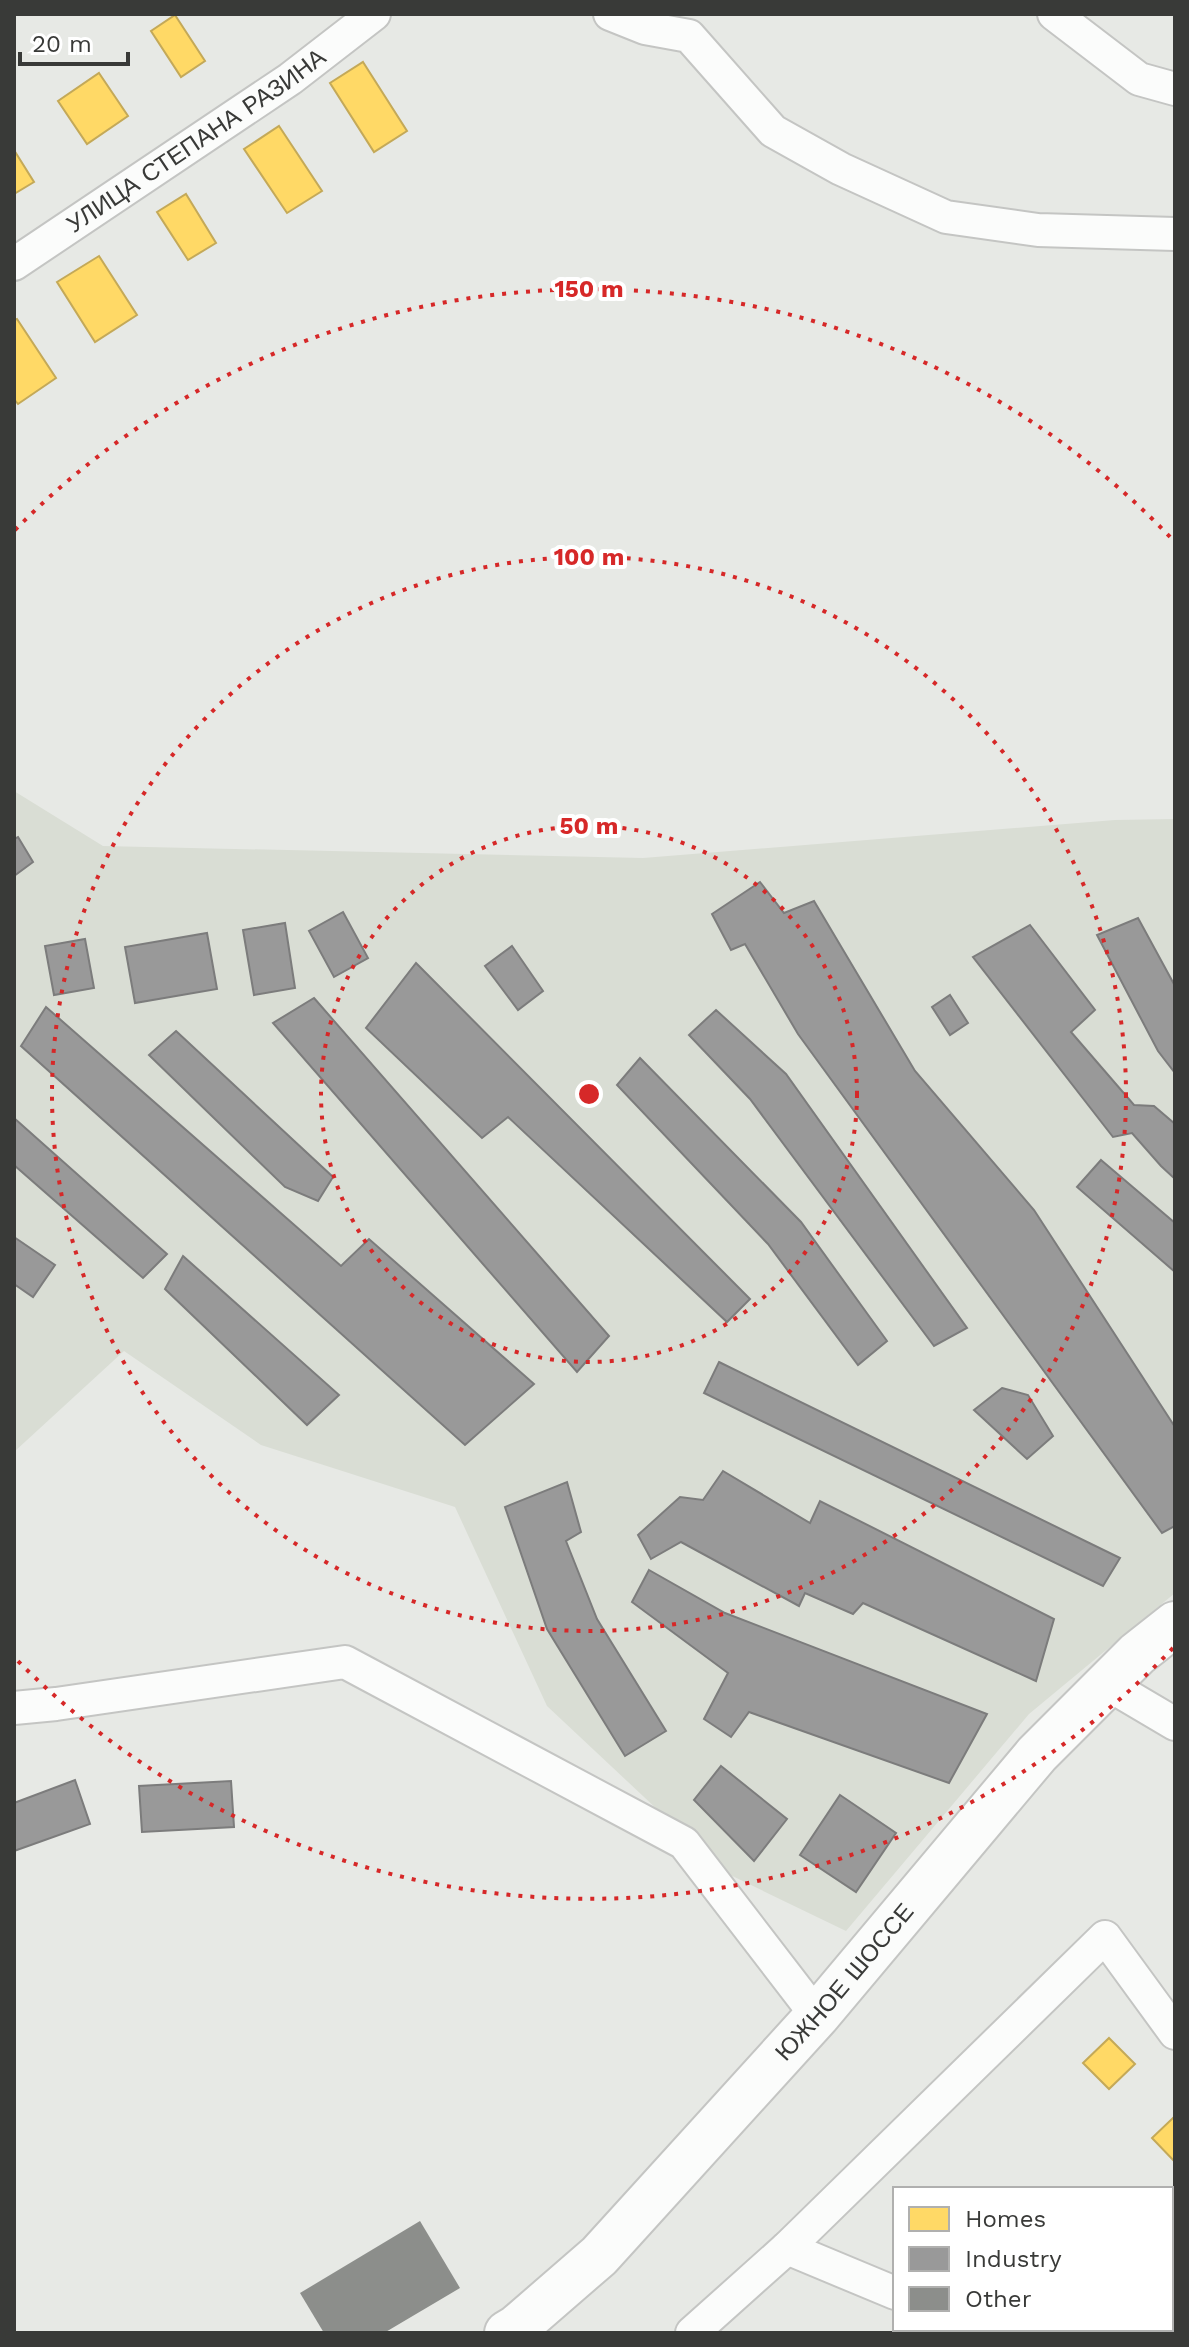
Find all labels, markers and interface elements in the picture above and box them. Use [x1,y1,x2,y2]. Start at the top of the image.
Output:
scale bar [20,16,128,66]
text: 20 m [32,30,92,58]
street label: УЛИЦА СТЕПАНА РАЗИНА [62,43,331,239]
text: 150 m [554,275,624,303]
text: 100 m [554,543,624,571]
text: 50 m [560,812,618,840]
centre of rings [575,1080,603,1108]
street label: ЮЖНОЕ ШОССЕ [770,1898,919,2066]
legend [893,2187,1173,2331]
text: Homes [965,2205,1046,2233]
text: Industry [965,2245,1062,2273]
text: Other [965,2285,1032,2313]

